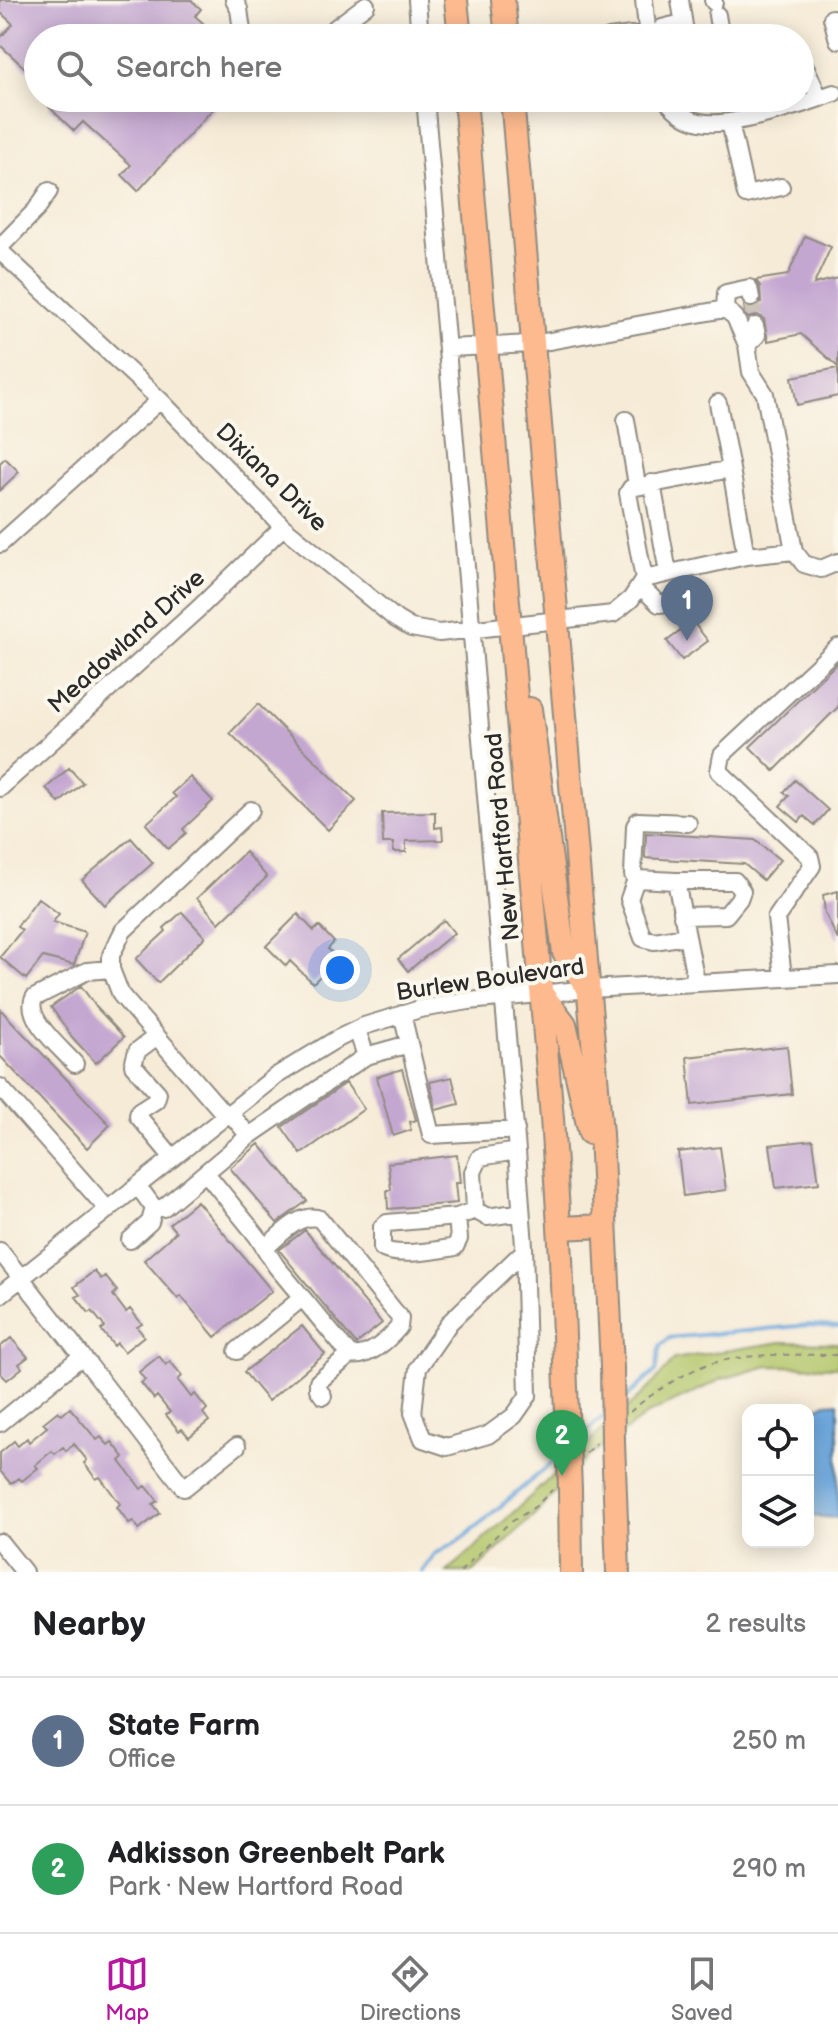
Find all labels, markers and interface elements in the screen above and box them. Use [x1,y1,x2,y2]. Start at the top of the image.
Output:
search box [24,24,814,112]
icon: search [52,46,96,90]
text: Search here [116,50,282,86]
street label: Dixiana Drive [210,417,333,538]
street label: Meadowland Drive [42,563,211,719]
pin: 1 [661,575,713,641]
street label: New Hartford Road [479,732,526,942]
your location [320,950,360,990]
street label: Burlew Boulevard [394,952,586,1007]
map controls [742,1404,814,1548]
button: locate [742,1404,814,1476]
pin: 2 [536,1410,588,1476]
button: layers [742,1476,814,1548]
text: Nearby [32,1604,146,1645]
text: 2 results [706,1609,806,1640]
text: State Farm [108,1708,260,1744]
text: 1 [53,1726,63,1757]
text: 250 m [732,1726,806,1757]
text: Office [108,1744,176,1775]
text: Adkisson Greenbelt Park [108,1836,445,1872]
text: 2 [50,1854,66,1885]
text: 290 m [732,1854,806,1885]
text: Park · New Hartford Road [108,1872,403,1903]
tab: Map [105,1952,149,2027]
tab: Directions [360,1952,461,2027]
tab: Saved [671,1952,733,2027]

